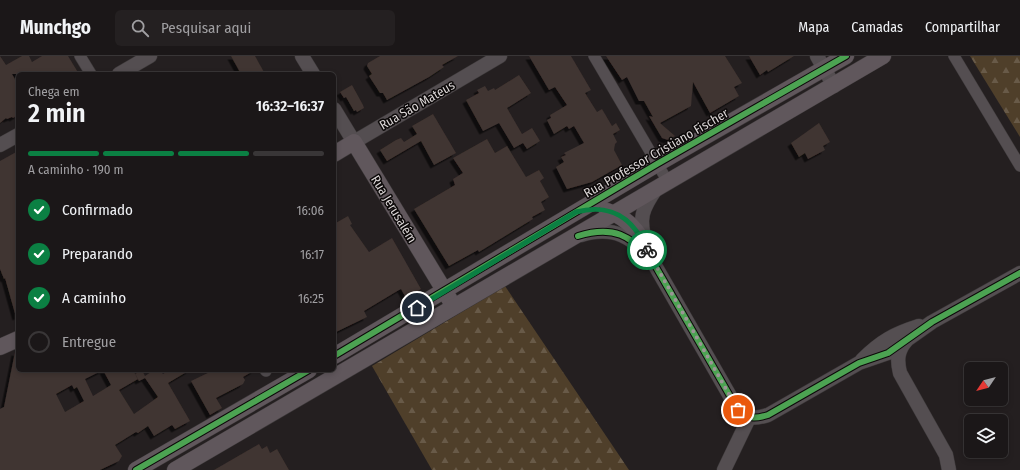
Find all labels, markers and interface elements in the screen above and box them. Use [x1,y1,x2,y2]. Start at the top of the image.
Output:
search box [115,10,395,46]
text: Munchgo [20,16,91,39]
icon: search [129,17,151,39]
text: Pesquisar aqui [161,19,251,37]
text: Mapa [798,19,829,36]
text: Camadas [851,19,903,36]
text: Compartilhar [925,19,1000,36]
street label: Rua São Mateus [377,77,458,133]
text: Chega em [28,84,79,99]
text: 16:32–16:37 [256,97,324,115]
text: 2 min [28,98,86,129]
street label: Rua Professor Cristiano Fischer [581,105,731,201]
text: A caminho · 190 m [28,162,124,177]
street label: Rua Jerusalém [368,173,420,245]
icon: check [28,199,50,221]
text: Confirmado [62,201,133,219]
text: 16:06 [297,203,324,218]
courier [627,230,667,270]
icon: bike [636,239,658,261]
icon: check [28,243,50,265]
text: Preparando [62,245,133,263]
text: 16:17 [300,247,324,262]
icon: check [28,287,50,309]
text: A caminho [62,289,126,307]
text: 16:25 [298,291,324,306]
pin [400,291,434,325]
icon: home [406,297,428,319]
text: Entregue [62,333,116,351]
north arrow [964,362,1008,406]
map controls [964,362,1008,458]
pin [721,393,755,427]
icon: bag [727,399,749,421]
button: layers [964,414,1008,458]

